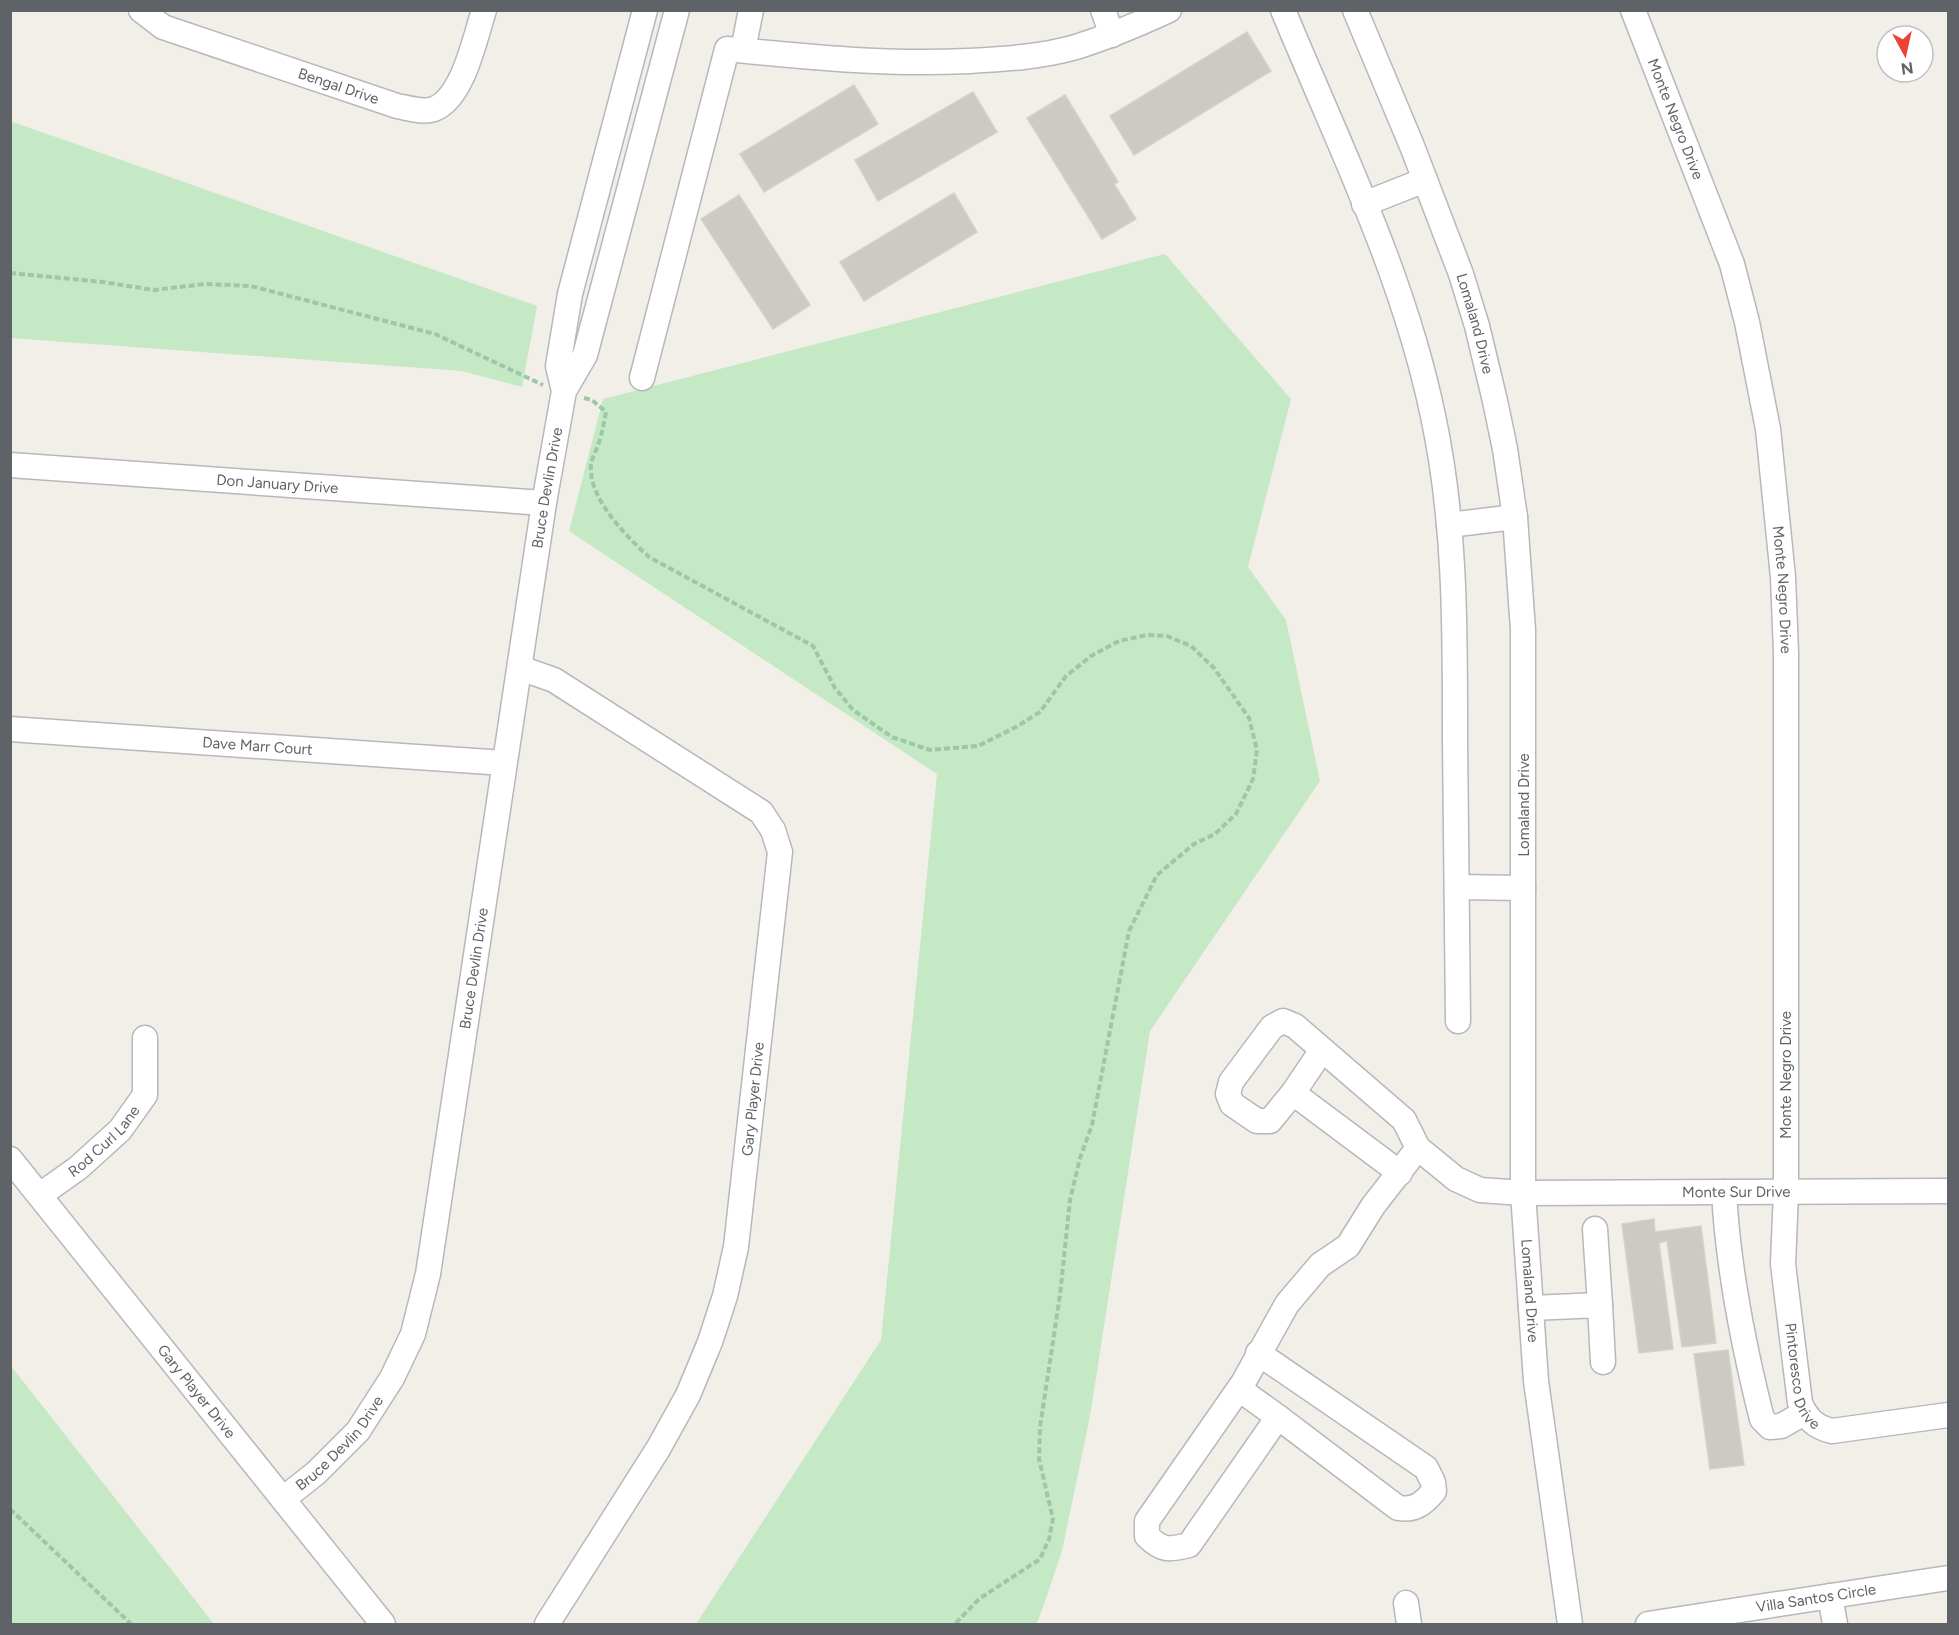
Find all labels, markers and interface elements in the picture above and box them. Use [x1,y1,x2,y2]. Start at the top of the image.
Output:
north arrow [1875,24,1935,84]
street label: Monte Negro Drive [1644,56,1707,182]
text: N [1900,58,1914,79]
street label: Bengal Drive [296,64,381,108]
street label: Lomaland Drive [1452,271,1497,376]
street label: Bruce Devlin Drive [528,426,566,550]
street label: Don January Drive [216,471,339,497]
street label: Monte Negro Drive [1769,525,1795,654]
street label: Dave Marr Court [202,733,313,759]
street label: Lomaland Drive [1515,753,1533,857]
street label: Bruce Devlin Drive [456,907,492,1030]
street label: Monte Negro Drive [1777,1011,1795,1139]
street label: Gary Player Drive [738,1041,768,1157]
street label: Rod Curl Lane [65,1102,143,1181]
street label: Monte Sur Drive [1682,1183,1791,1201]
street label: Lomaland Drive [1517,1238,1542,1343]
street label: Pintoresco Drive [1781,1322,1823,1433]
street label: Gary Player Drive [154,1341,239,1442]
street label: Bruce Devlin Drive [292,1393,387,1494]
street label: Villa Santos Circle [1755,1580,1877,1616]

